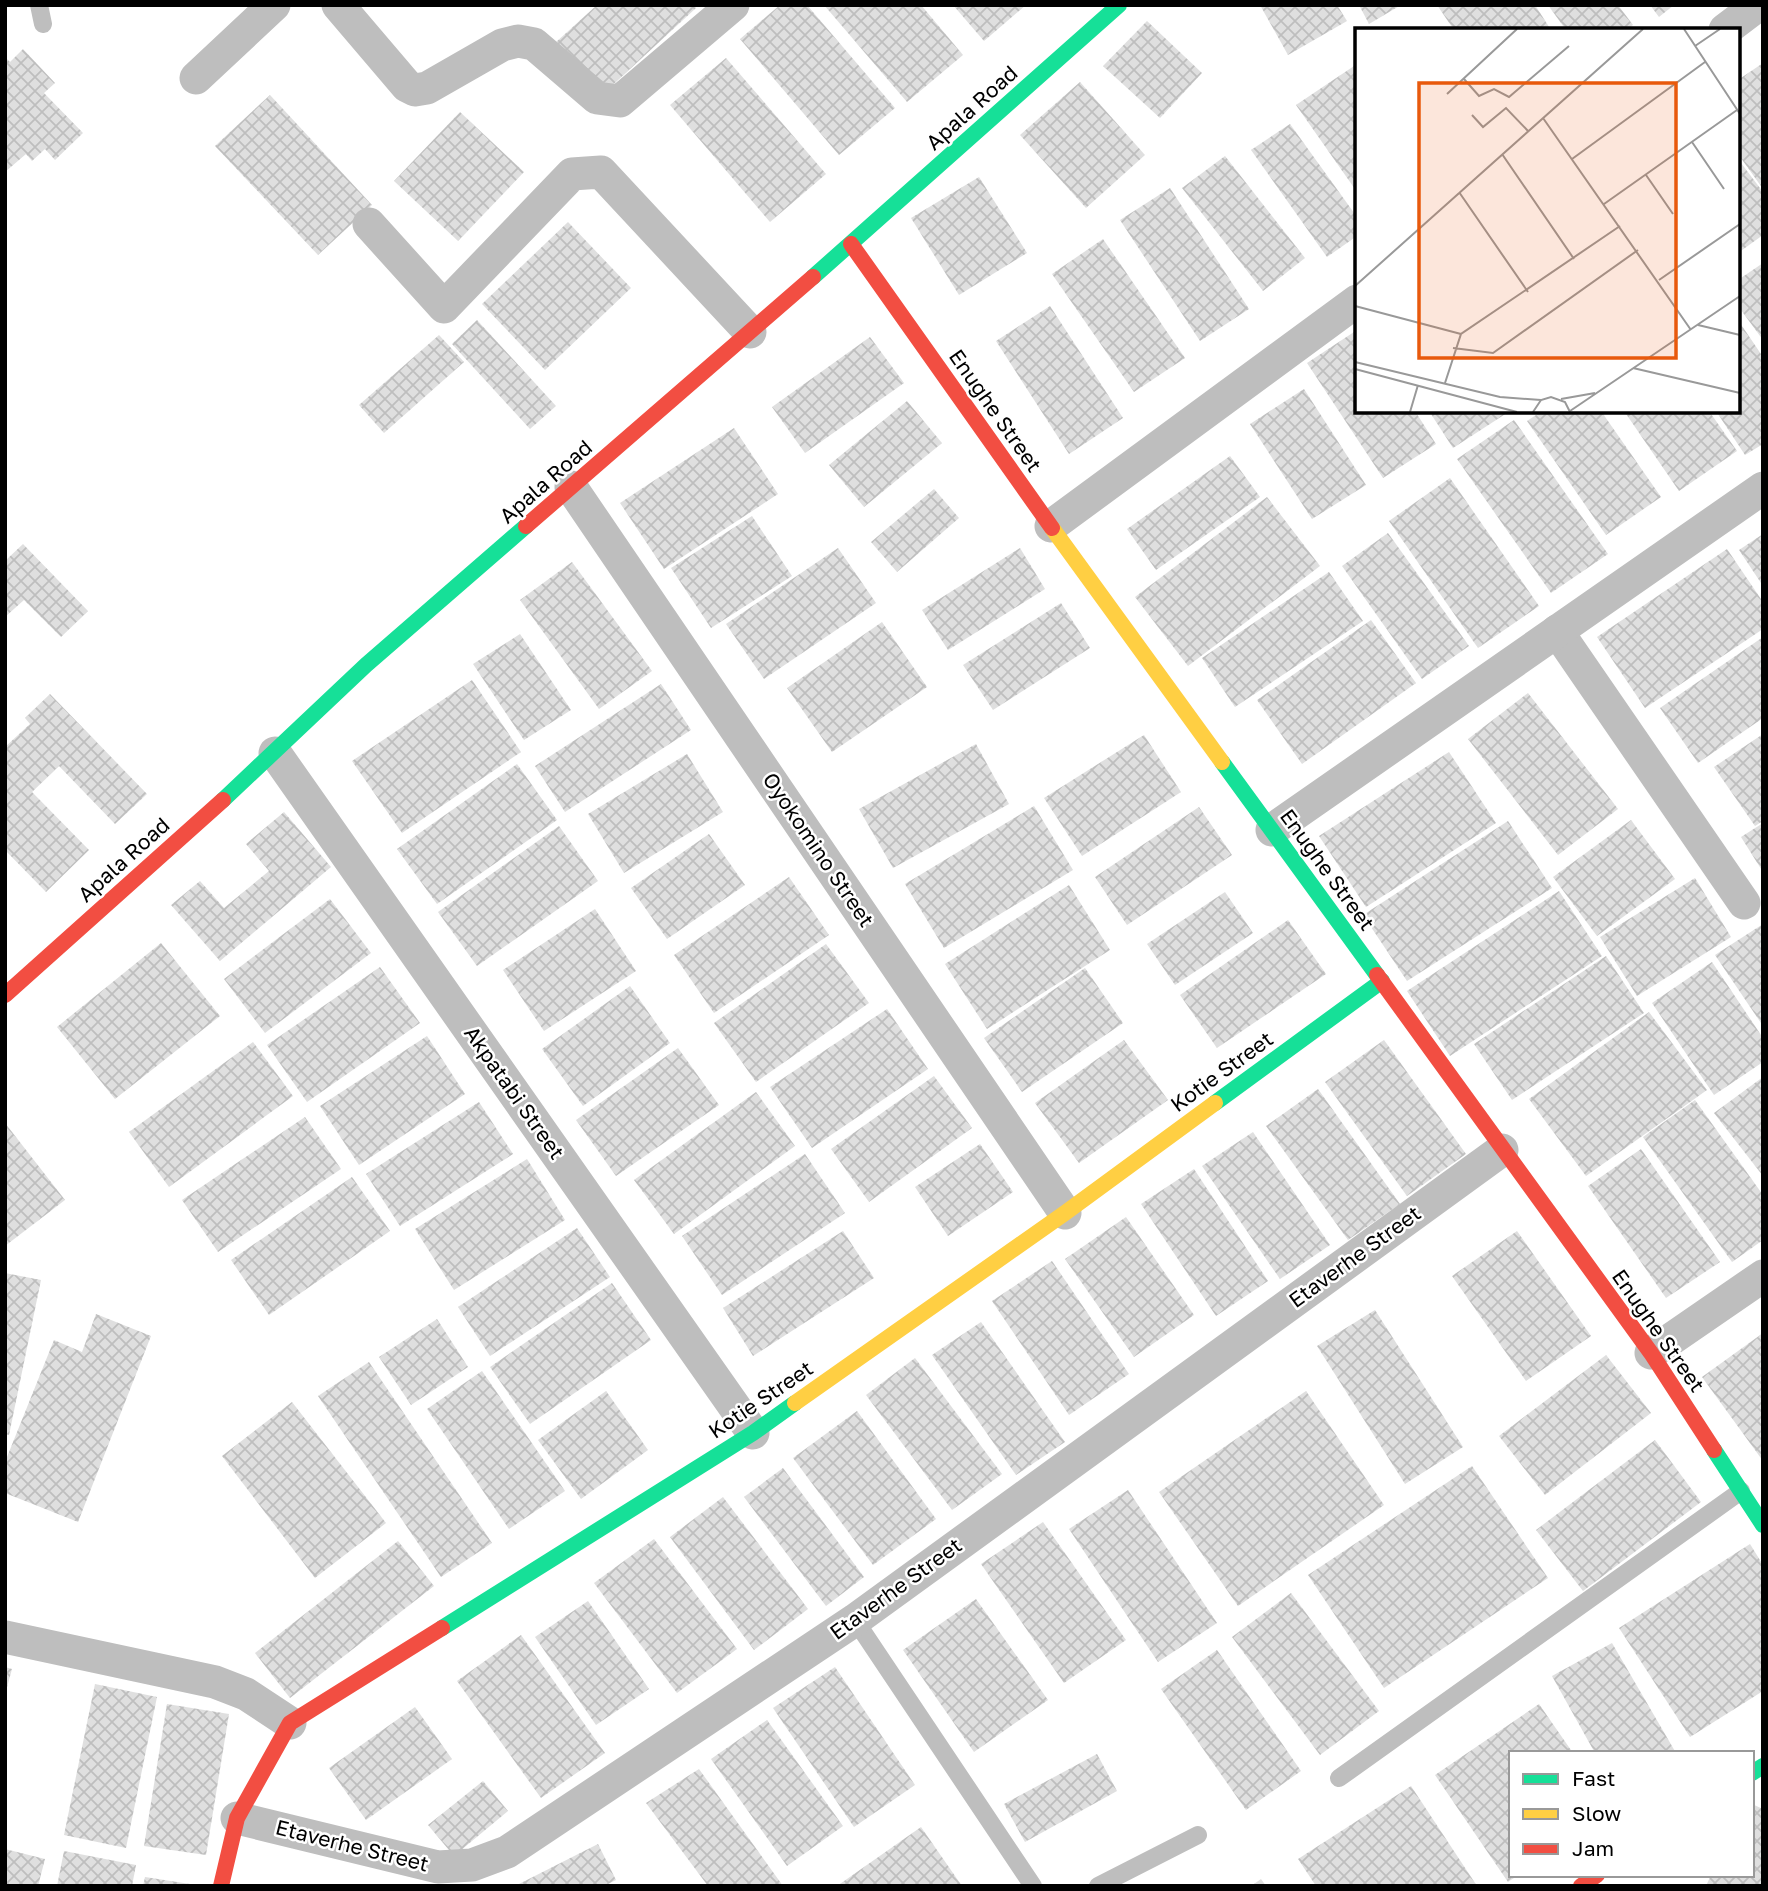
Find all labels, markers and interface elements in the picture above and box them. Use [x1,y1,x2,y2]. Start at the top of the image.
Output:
inset map [1355,28,1740,413]
street label: Apala Road [920,59,1022,155]
street label: Enughe Street [944,344,1048,477]
street label: Apala Road [494,434,597,528]
street label: Oyokomino Street [758,767,880,932]
street label: Enughe Street [1275,804,1381,935]
street label: Apala Road [72,811,174,907]
street label: Akpatabi Street [459,1021,570,1164]
street label: Kotie Street [1165,1025,1278,1117]
street label: Etaverhe Street [1283,1200,1426,1313]
street label: Enughe Street [1607,1264,1711,1397]
street label: Kotie Street [703,1355,818,1444]
street label: Etaverhe Street [824,1532,967,1645]
legend [1509,1751,1754,1877]
text: Fast [1572,1765,1615,1791]
text: Slow [1572,1800,1621,1826]
street label: Etaverhe Street [273,1813,431,1877]
text: Jam [1572,1835,1614,1861]

